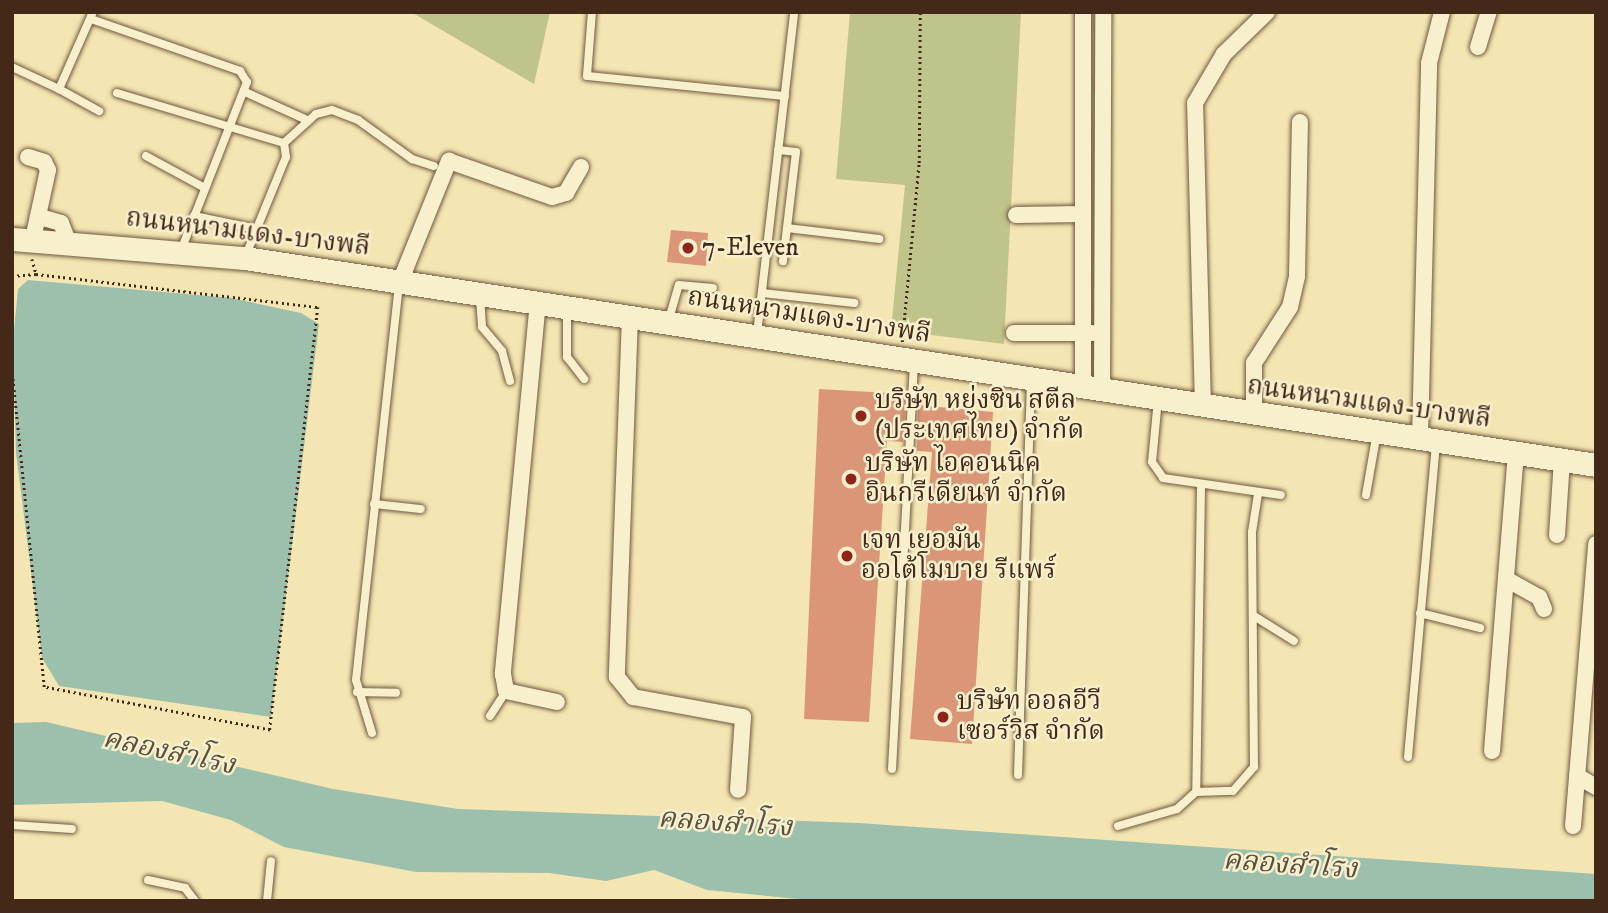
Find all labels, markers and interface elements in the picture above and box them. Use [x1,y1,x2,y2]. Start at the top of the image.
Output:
street label: ถนนหนามแดง-บางพลี [124,203,372,263]
place label: 7-Eleven [702,232,799,264]
marker: 7-Eleven [680,240,696,256]
street label: ถนนหนามแดง-บางพลี [685,281,933,351]
street label: ถนนหนามแดง-บางพลี [1245,370,1493,436]
place label: บริษัท หย่งซิน สตีล (ประเทศไทย) จํากัด [875,385,1084,446]
marker: บริษัท หย่งซิน สตีล (ประเทศไทย) จํากัด [853,408,869,424]
place label: บริษัท ไอคอนนิค อินกรีเดียนท์ จำกัด [865,448,1067,510]
marker: บริษัท ไอคอนนิค อินกรีเดียนท์ จำกัด [843,471,859,487]
place label: เจท เยอมัน ออโต้โมบาย รีแพร์ [861,525,1056,586]
marker: เจท เยอมัน ออโต้โมบาย รีแพร์ [839,548,855,564]
place label: บริษัท ออลอีวี เซอร์วิส จำกัด [957,686,1105,748]
marker: บริษัท ออลอีวี เซอร์วิส จำกัด [935,709,951,725]
water label: คลองสำโรง [100,722,238,782]
water label: คลองสำโรง [657,802,793,844]
water label: คลองสำโรง [1222,844,1358,886]

